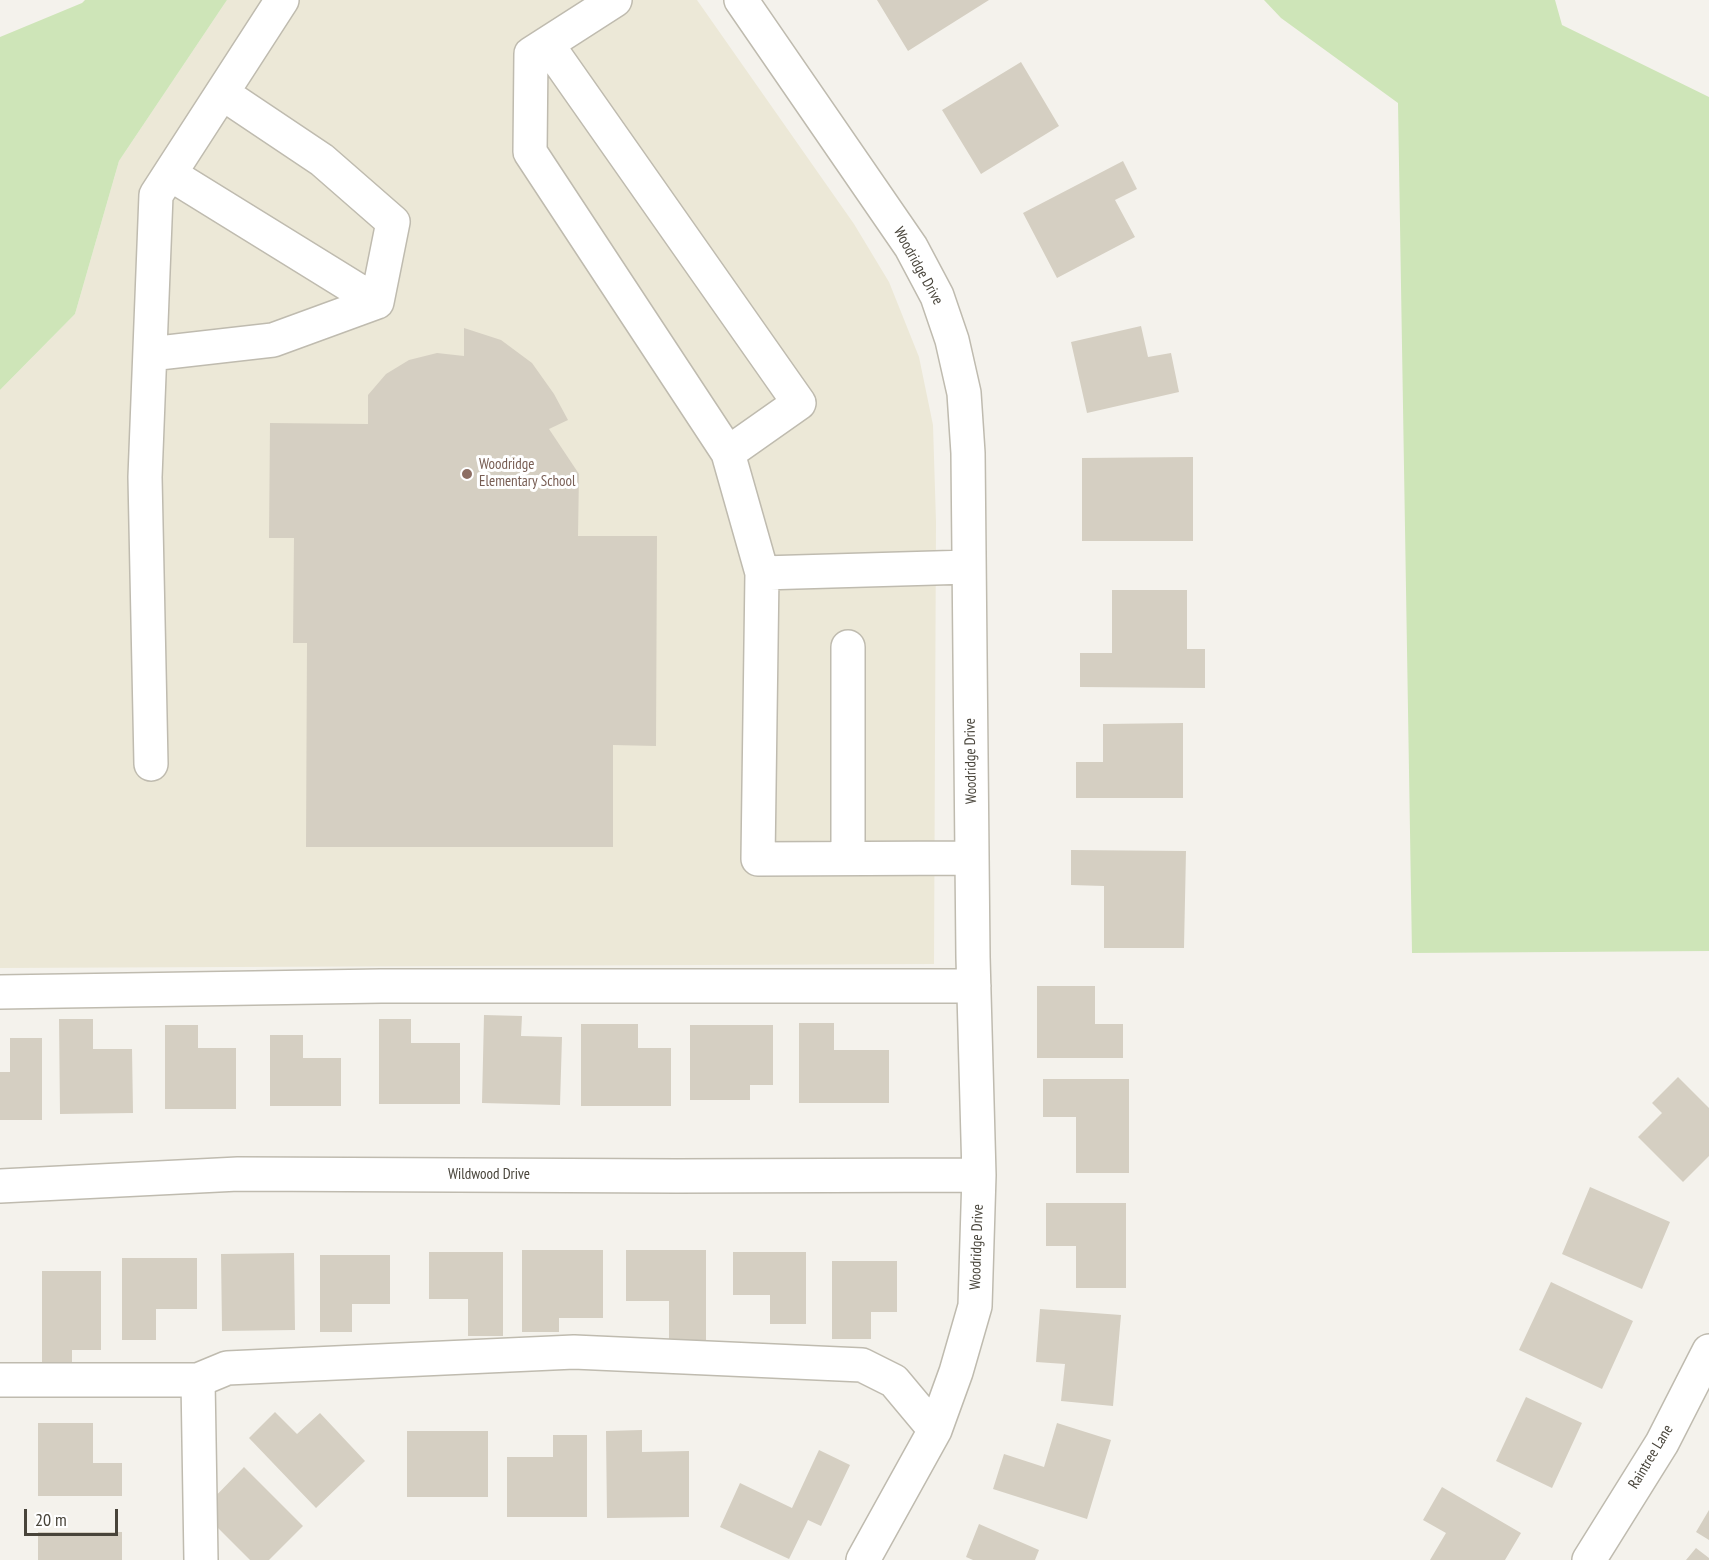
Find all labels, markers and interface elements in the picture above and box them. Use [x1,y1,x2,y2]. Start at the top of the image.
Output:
street label: Woodridge Drive [889,224,947,308]
place label: Woodridge Elementary School [479,456,576,491]
marker: Woodridge Elementary School [460,467,474,481]
street label: Woodridge Drive [961,718,981,804]
street label: Wildwood Drive [448,1166,530,1184]
street label: Woodridge Drive [967,1204,987,1290]
street label: Raintree Lane [1625,1422,1677,1492]
scale bar [27,1497,122,1535]
text: 20 m [35,1508,67,1531]

